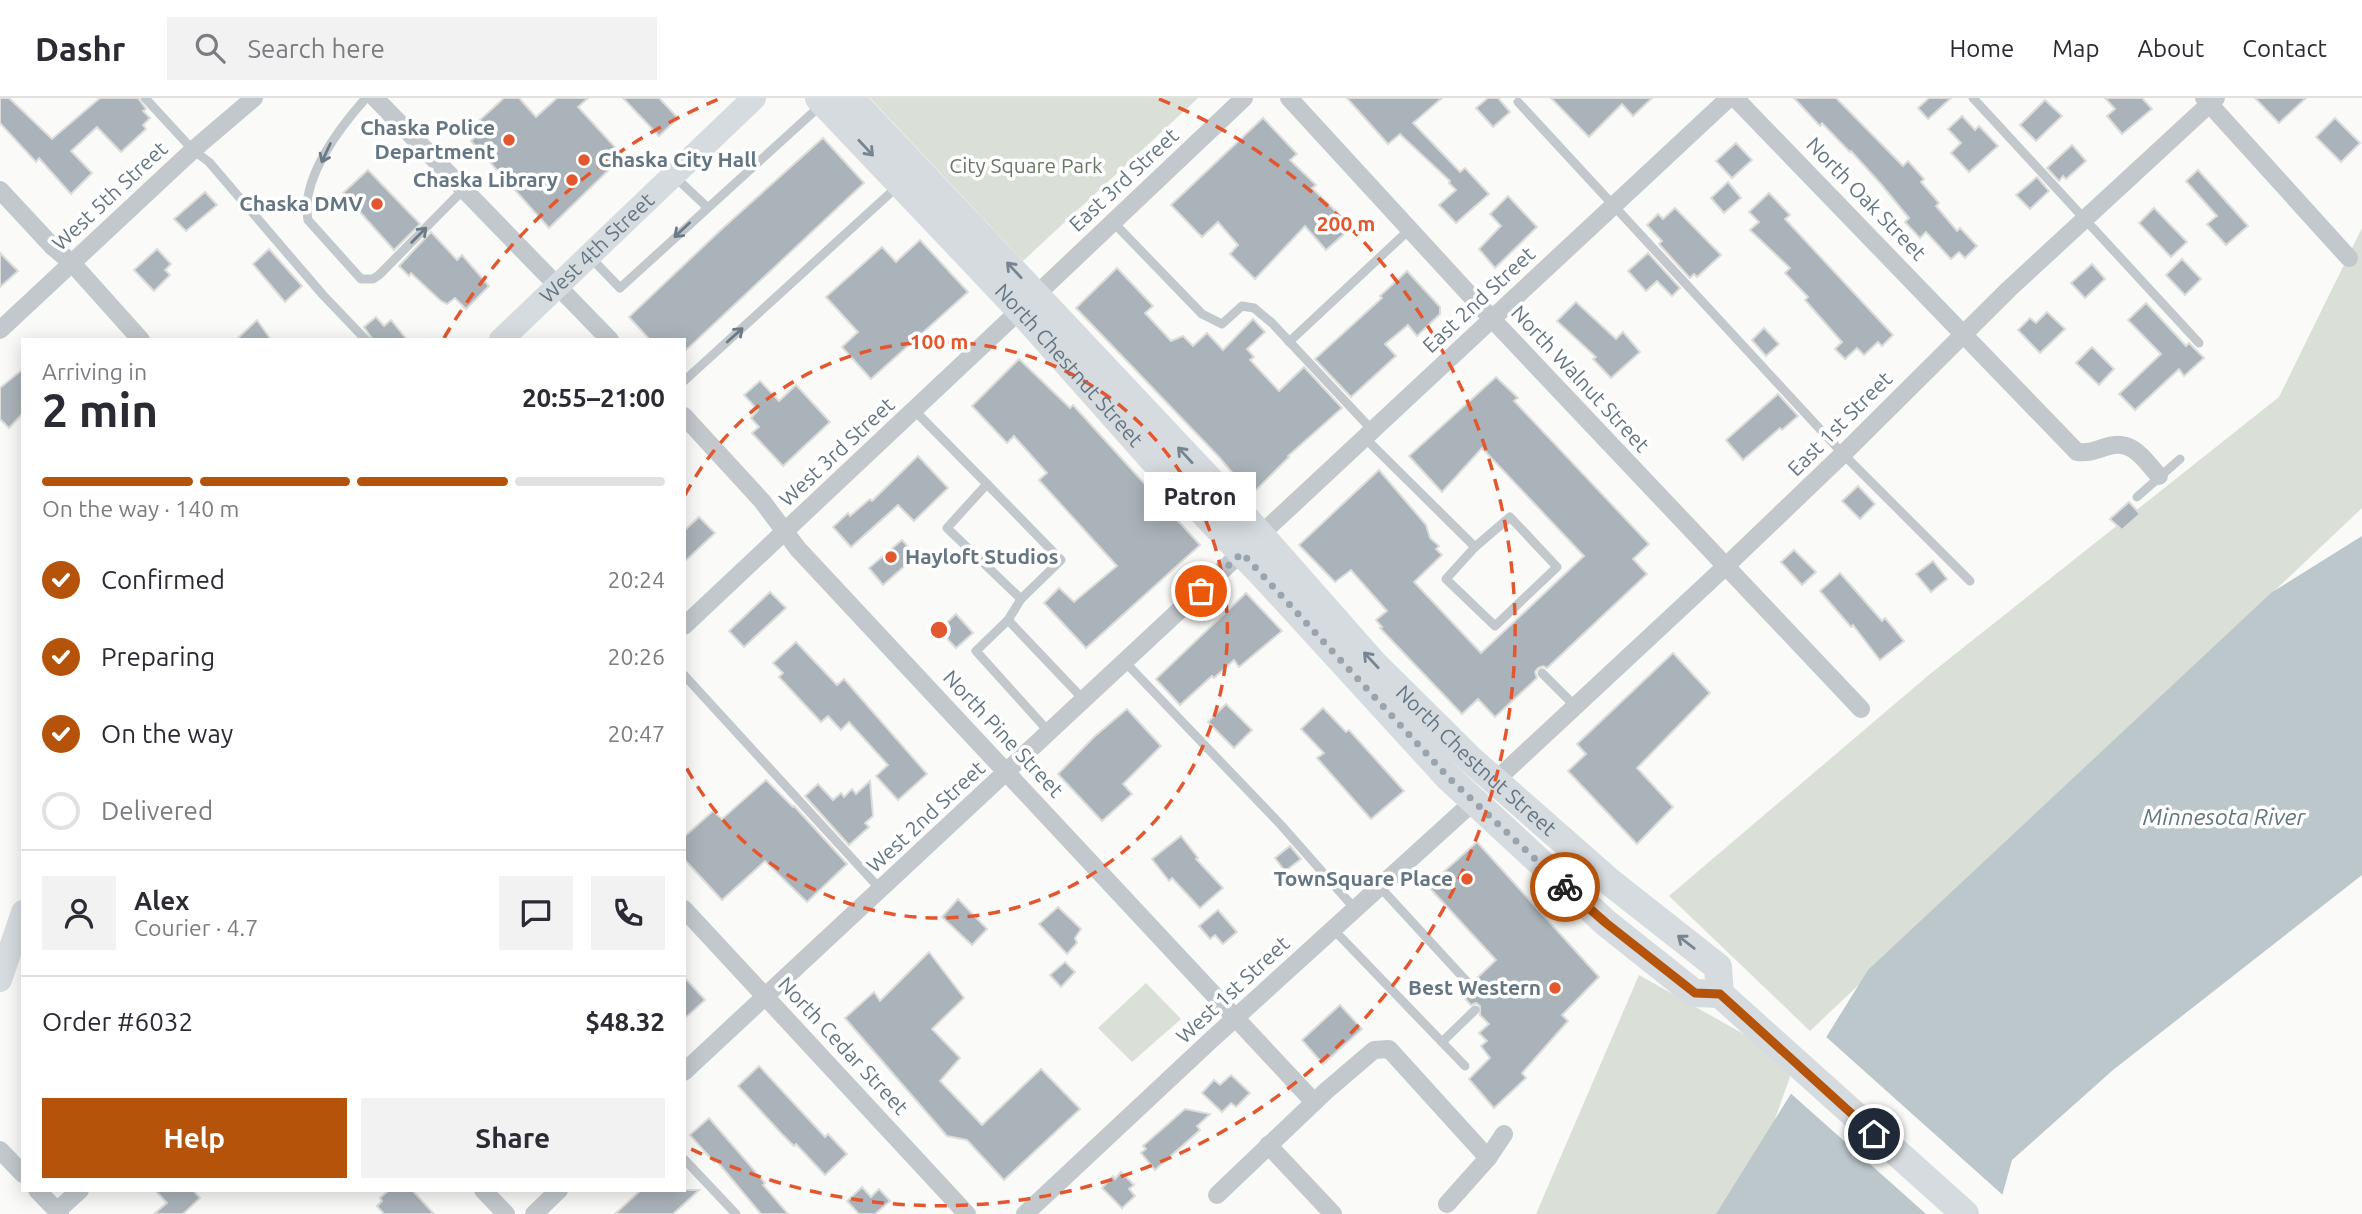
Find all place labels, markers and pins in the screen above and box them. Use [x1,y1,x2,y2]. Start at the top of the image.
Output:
place label: Chaska Police Department [360,115,495,163]
marker: Chaska Police Department [501,132,517,148]
place label: Chaska City Hall [598,147,757,171]
marker: Chaska City Hall [576,152,592,168]
place label: Chaska Library [413,167,558,191]
marker: Chaska Library [564,172,580,188]
place label: Chaska DMV [239,191,363,215]
marker: Chaska DMV [369,196,385,212]
callout: Patron [1145,472,1257,521]
place label: Hayloft Studios [905,544,1059,568]
marker: Hayloft Studios [883,549,899,565]
pin [1171,561,1231,621]
centre of rings [927,618,951,642]
place label: TownSquare Place [1274,866,1453,890]
marker: TownSquare Place [1459,871,1475,887]
place label: Best Western [1408,975,1541,999]
marker: Best Western [1547,980,1563,996]
pin [1844,1104,1904,1164]

